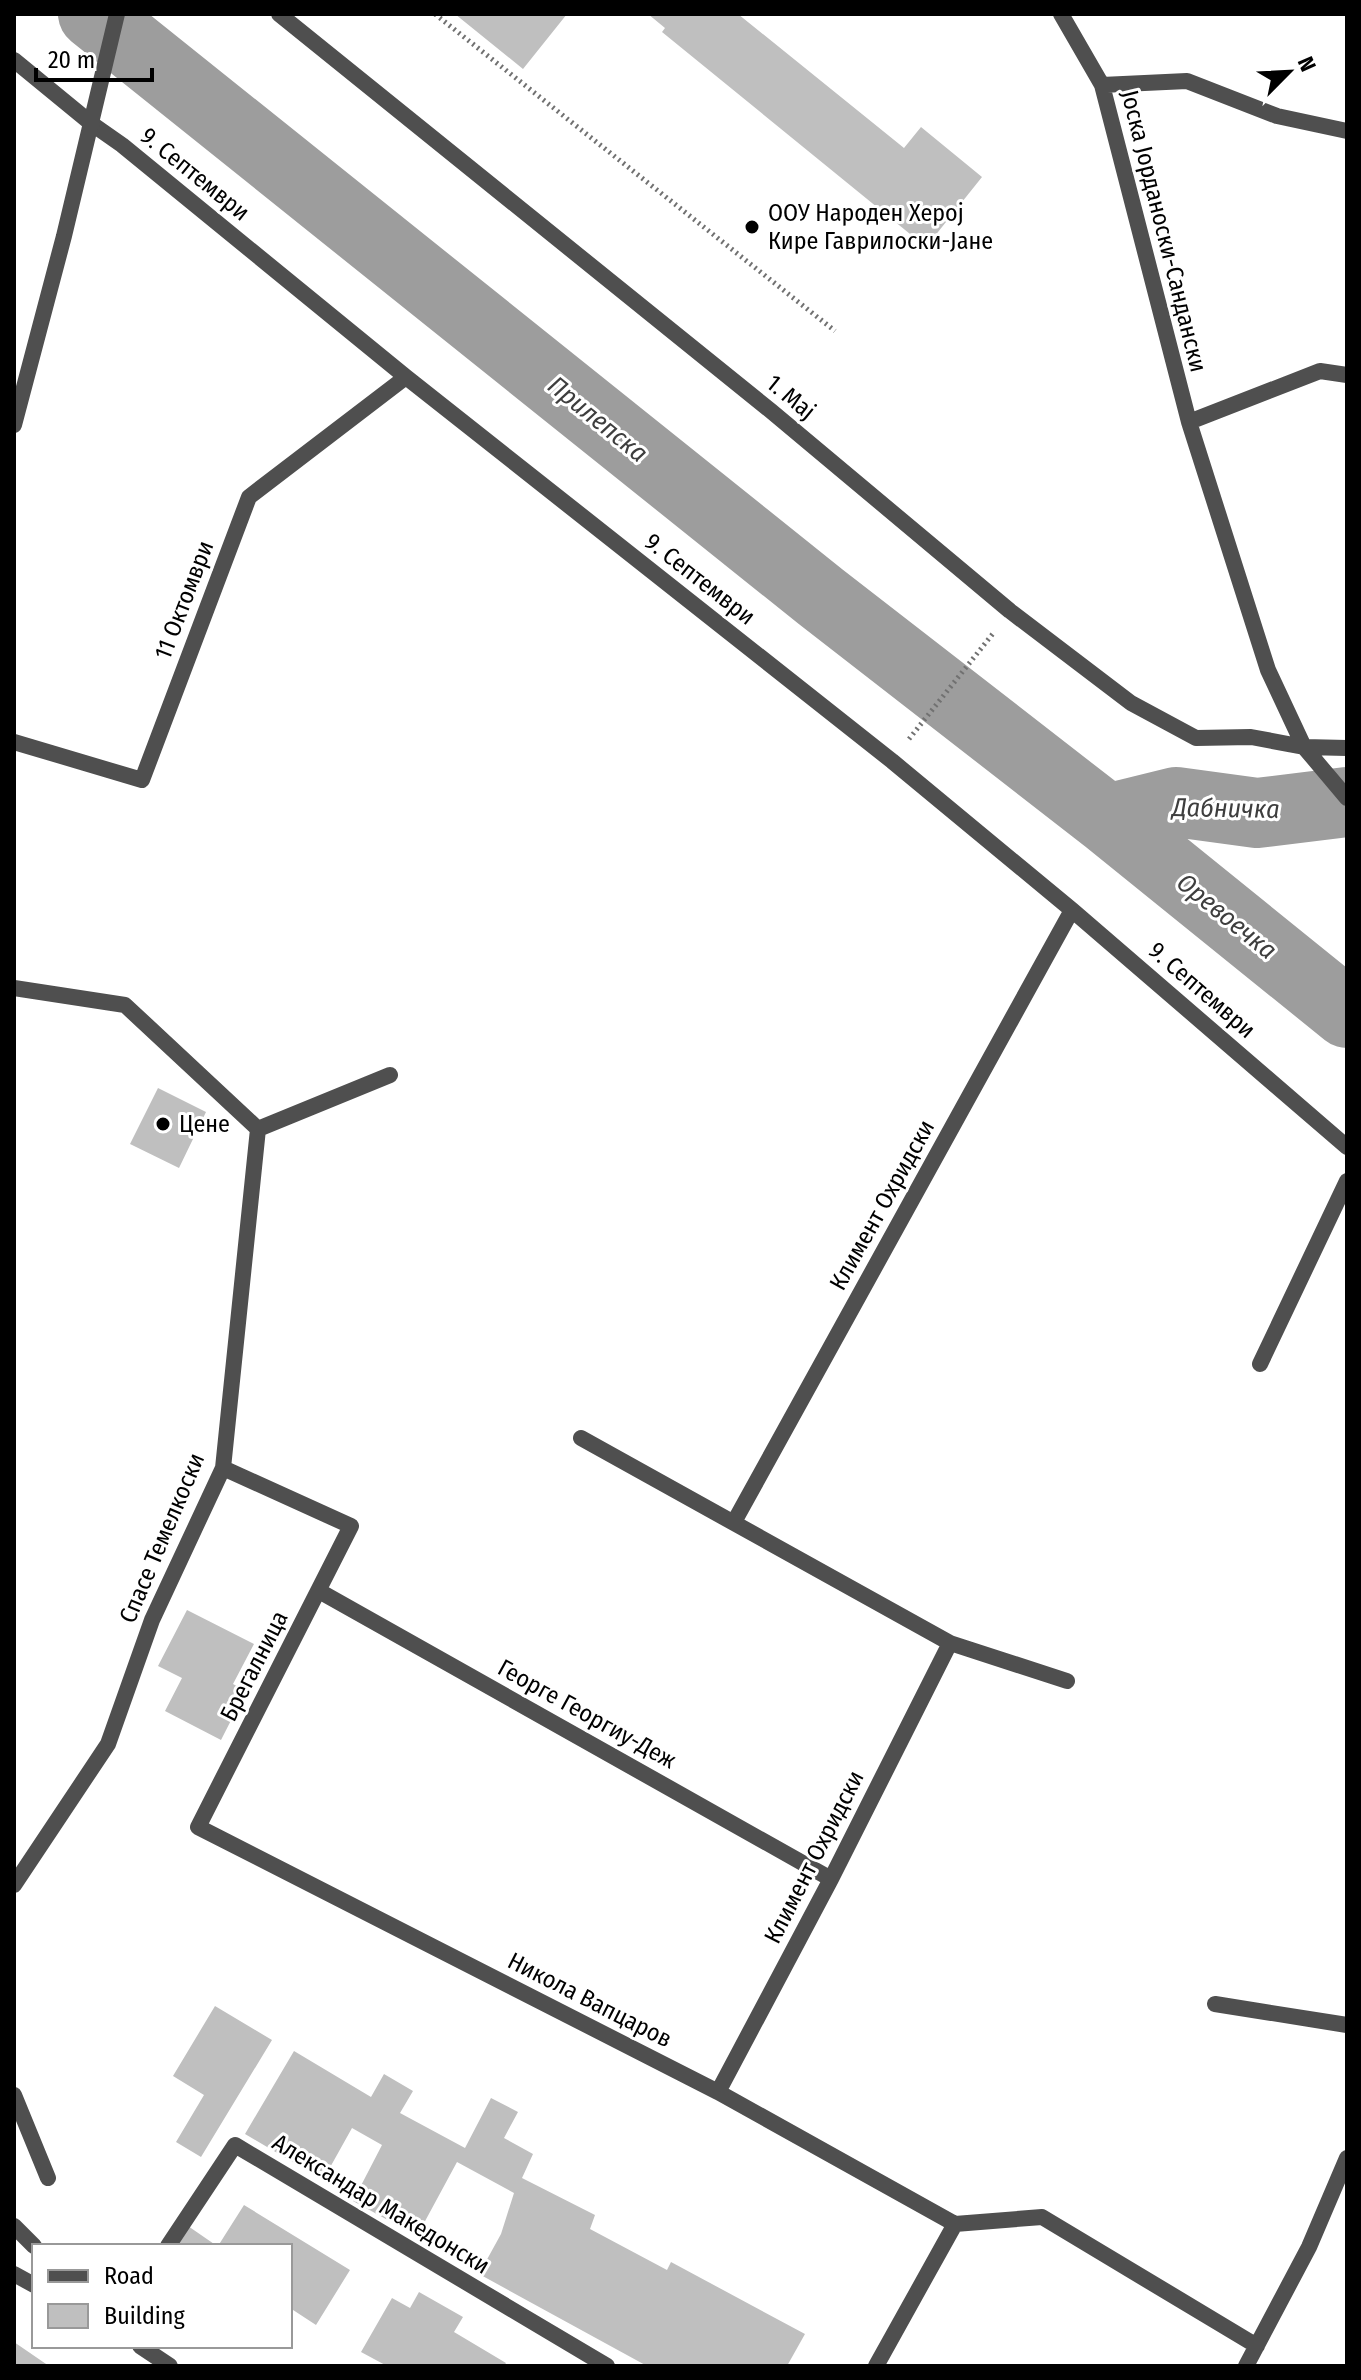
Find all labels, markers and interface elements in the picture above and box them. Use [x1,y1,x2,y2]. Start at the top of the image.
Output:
scale bar [36,32,152,82]
north arrow [1249,32,1329,112]
text: 20 m [48,46,95,74]
text: N [1292,53,1322,76]
street label: Јоска Јорданоски-Сандански [1115,87,1213,375]
street label: 9. Септември [135,122,255,226]
place label: ООУ Народен Херој Кире Гаврилоски-Јане [768,199,993,255]
marker: ООУ Народен Херој Кире Гаврилоски-Јане [743,218,761,236]
street label: 1. Мај [761,369,821,425]
water label: Прилепска [542,370,654,469]
street label: 9. Септември [639,527,761,631]
street label: 11 Октомври [149,537,219,663]
water label: Дабничка [1170,792,1280,825]
water label: Оревоечка [1171,867,1283,966]
street label: 9. Септември [1143,936,1261,1044]
place label: Цене [179,1110,230,1138]
marker: Цене [154,1115,172,1133]
street label: Климент Охридски [824,1115,940,1295]
street label: Спасе Темелкоски [114,1449,210,1627]
street label: Брегалница [214,1606,294,1726]
street label: Георге Георгиу-Деж [493,1653,681,1775]
street label: Климент Охридски [758,1766,870,1948]
street label: Никола Вапцаров [503,1947,677,2053]
street label: Александар Македонски [267,2128,495,2280]
legend [32,2244,292,2348]
text: Road [104,2262,154,2290]
text: Building [104,2302,186,2330]

